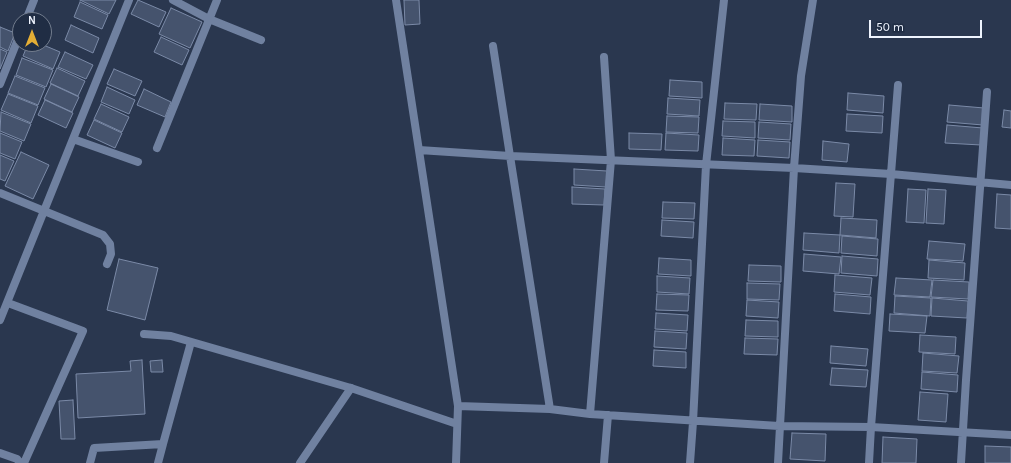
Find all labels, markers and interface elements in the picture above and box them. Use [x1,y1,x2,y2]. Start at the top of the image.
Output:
north arrow [12,12,52,52]
scale bar [871,12,984,38]
text: N [28,14,36,27]
text: 50 m [876,20,904,34]

